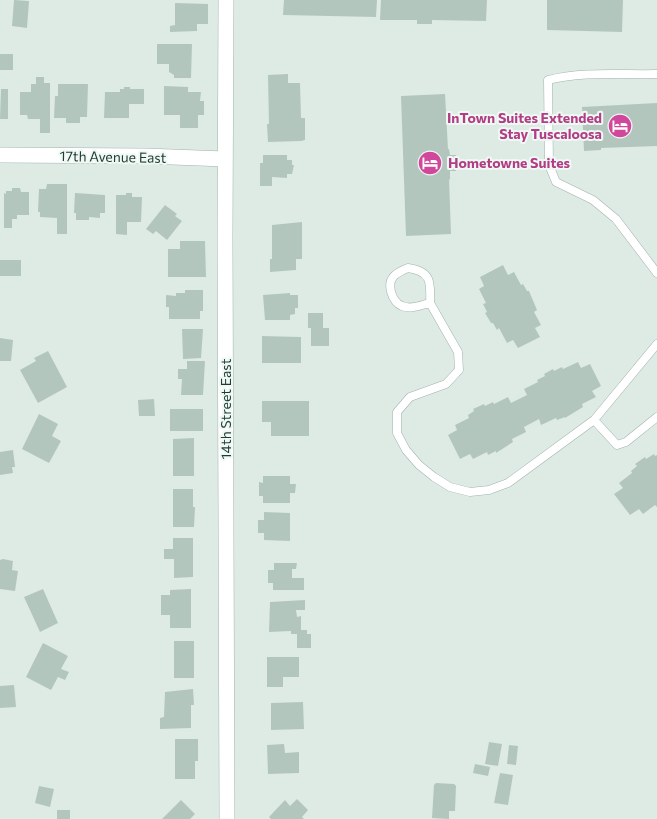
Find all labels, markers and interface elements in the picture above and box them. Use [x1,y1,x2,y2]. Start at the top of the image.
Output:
place label: InTown Suites Extended Stay Tuscaloosa [447,109,602,142]
hotel icon: InTown Suites Extended Stay Tuscaloosa [607,113,633,139]
street label: 17th Avenue East [59,147,167,166]
hotel icon: Hometowne Suites [417,150,443,176]
place label: Hometowne Suites [448,154,571,171]
street label: 14th Street East [217,358,234,459]

